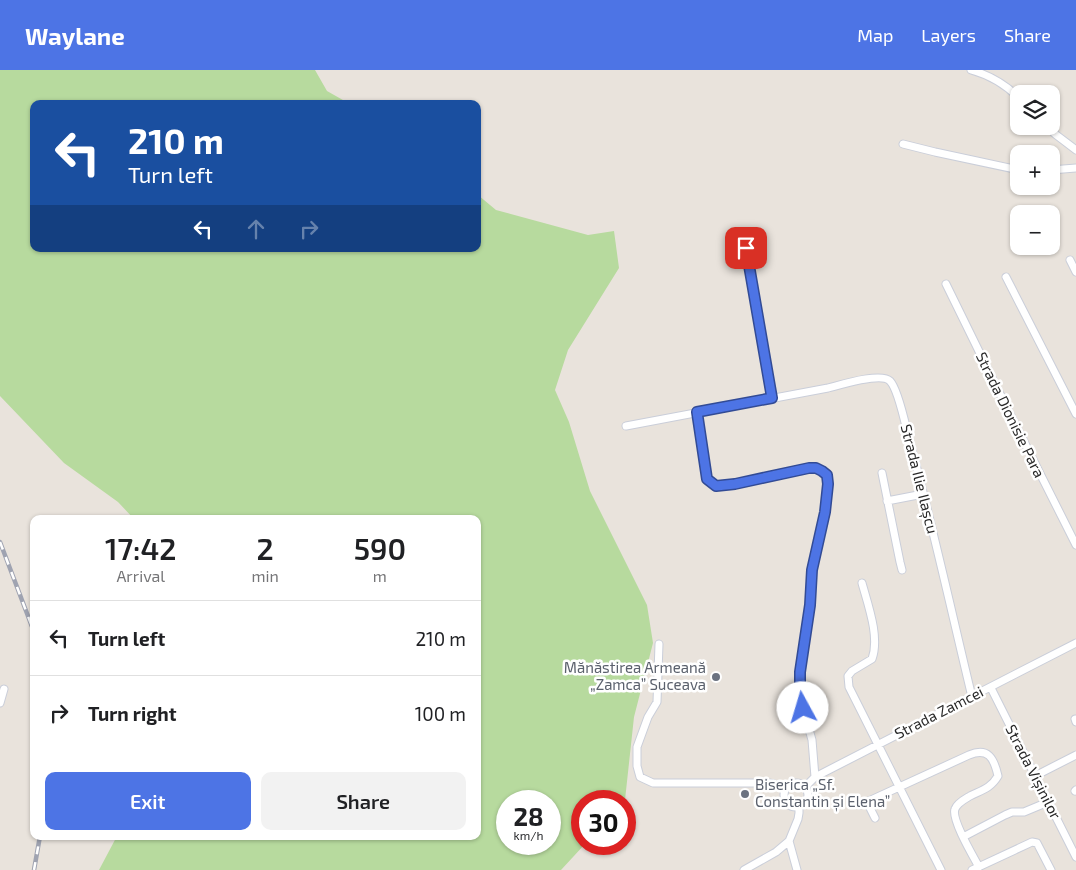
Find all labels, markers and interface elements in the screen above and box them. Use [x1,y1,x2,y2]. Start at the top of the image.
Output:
text: Waylane [25,21,125,50]
text: Map [857,24,893,46]
text: Layers [921,24,976,46]
text: Share [1004,24,1051,46]
map controls [1010,85,1060,255]
button: layers [1010,85,1060,135]
text: 210 m [128,119,224,161]
icon: left [45,120,110,185]
button: + [1010,145,1060,195]
text: Turn left [128,161,213,187]
button: − [1010,205,1060,255]
icon: left [189,215,217,243]
icon: ahead [242,215,270,243]
icon: right [295,215,323,243]
pin [725,227,767,269]
icon: arrive [732,234,760,262]
street label: Strada Dionisie Para [973,349,1049,480]
street label: Strada Ilie Ilașcu [896,422,942,536]
text: 17:42 [105,530,177,566]
text: 2 [257,530,274,566]
text: 590 [354,530,406,566]
text: Arrival [116,566,165,585]
text: min [251,566,279,585]
text: m [373,566,387,585]
icon: left [45,624,73,652]
text: Turn left [88,627,165,650]
text: 210 m [415,627,466,650]
place label: Mănăstirea Armeană „Zamca” Suceava [564,658,706,693]
marker: Mănăstirea Armeană „Zamca” Suceava [710,671,722,683]
position arrow [776,681,828,733]
street label: Strada Zamcei [891,682,986,742]
icon: right [45,699,73,727]
text: Turn right [88,702,176,725]
text: 100 m [415,702,466,725]
street label: Strada Vișinilor [1001,721,1065,823]
button: Exit [45,772,251,830]
button: Share [261,772,466,830]
place label: Biserica „Sf. Constantin și Elena” [755,775,890,812]
marker: Biserica „Sf. Constantin și Elena” [739,788,751,800]
speed limit sign: 30 [571,790,636,855]
text: 28 [513,801,544,831]
text: km/h [514,828,543,842]

